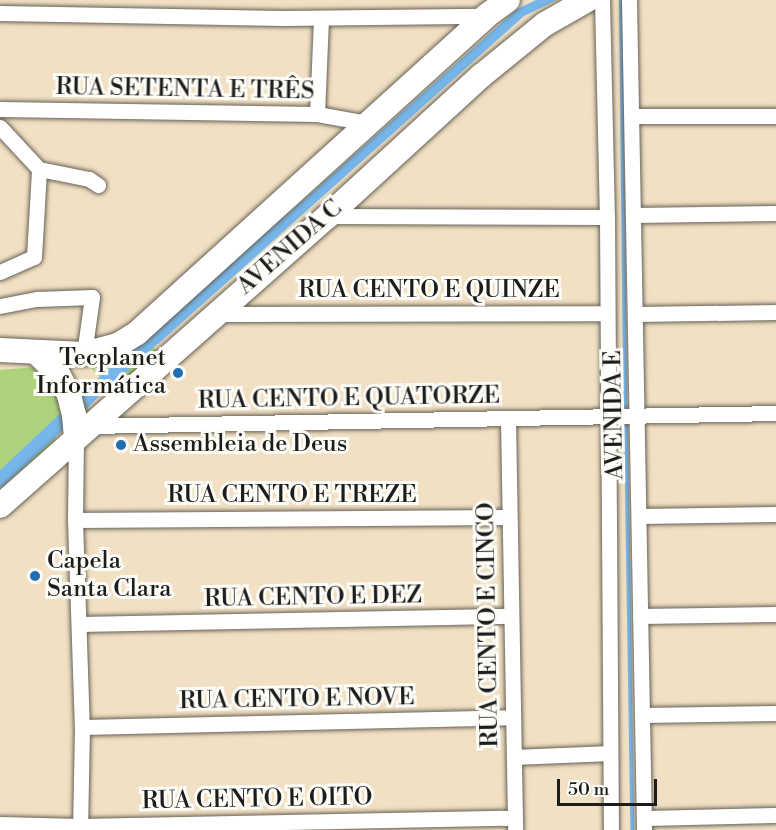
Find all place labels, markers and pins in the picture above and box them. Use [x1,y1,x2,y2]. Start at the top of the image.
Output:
place label: Tecplanet Informática [36,345,166,401]
marker: Tecplanet Informática [171,366,185,380]
place label: Assembleia de Deus [133,431,347,459]
marker: Assembleia de Deus [114,438,128,452]
place label: Capela Santa Clara [47,548,171,604]
marker: Capela Santa Clara [28,569,42,583]

